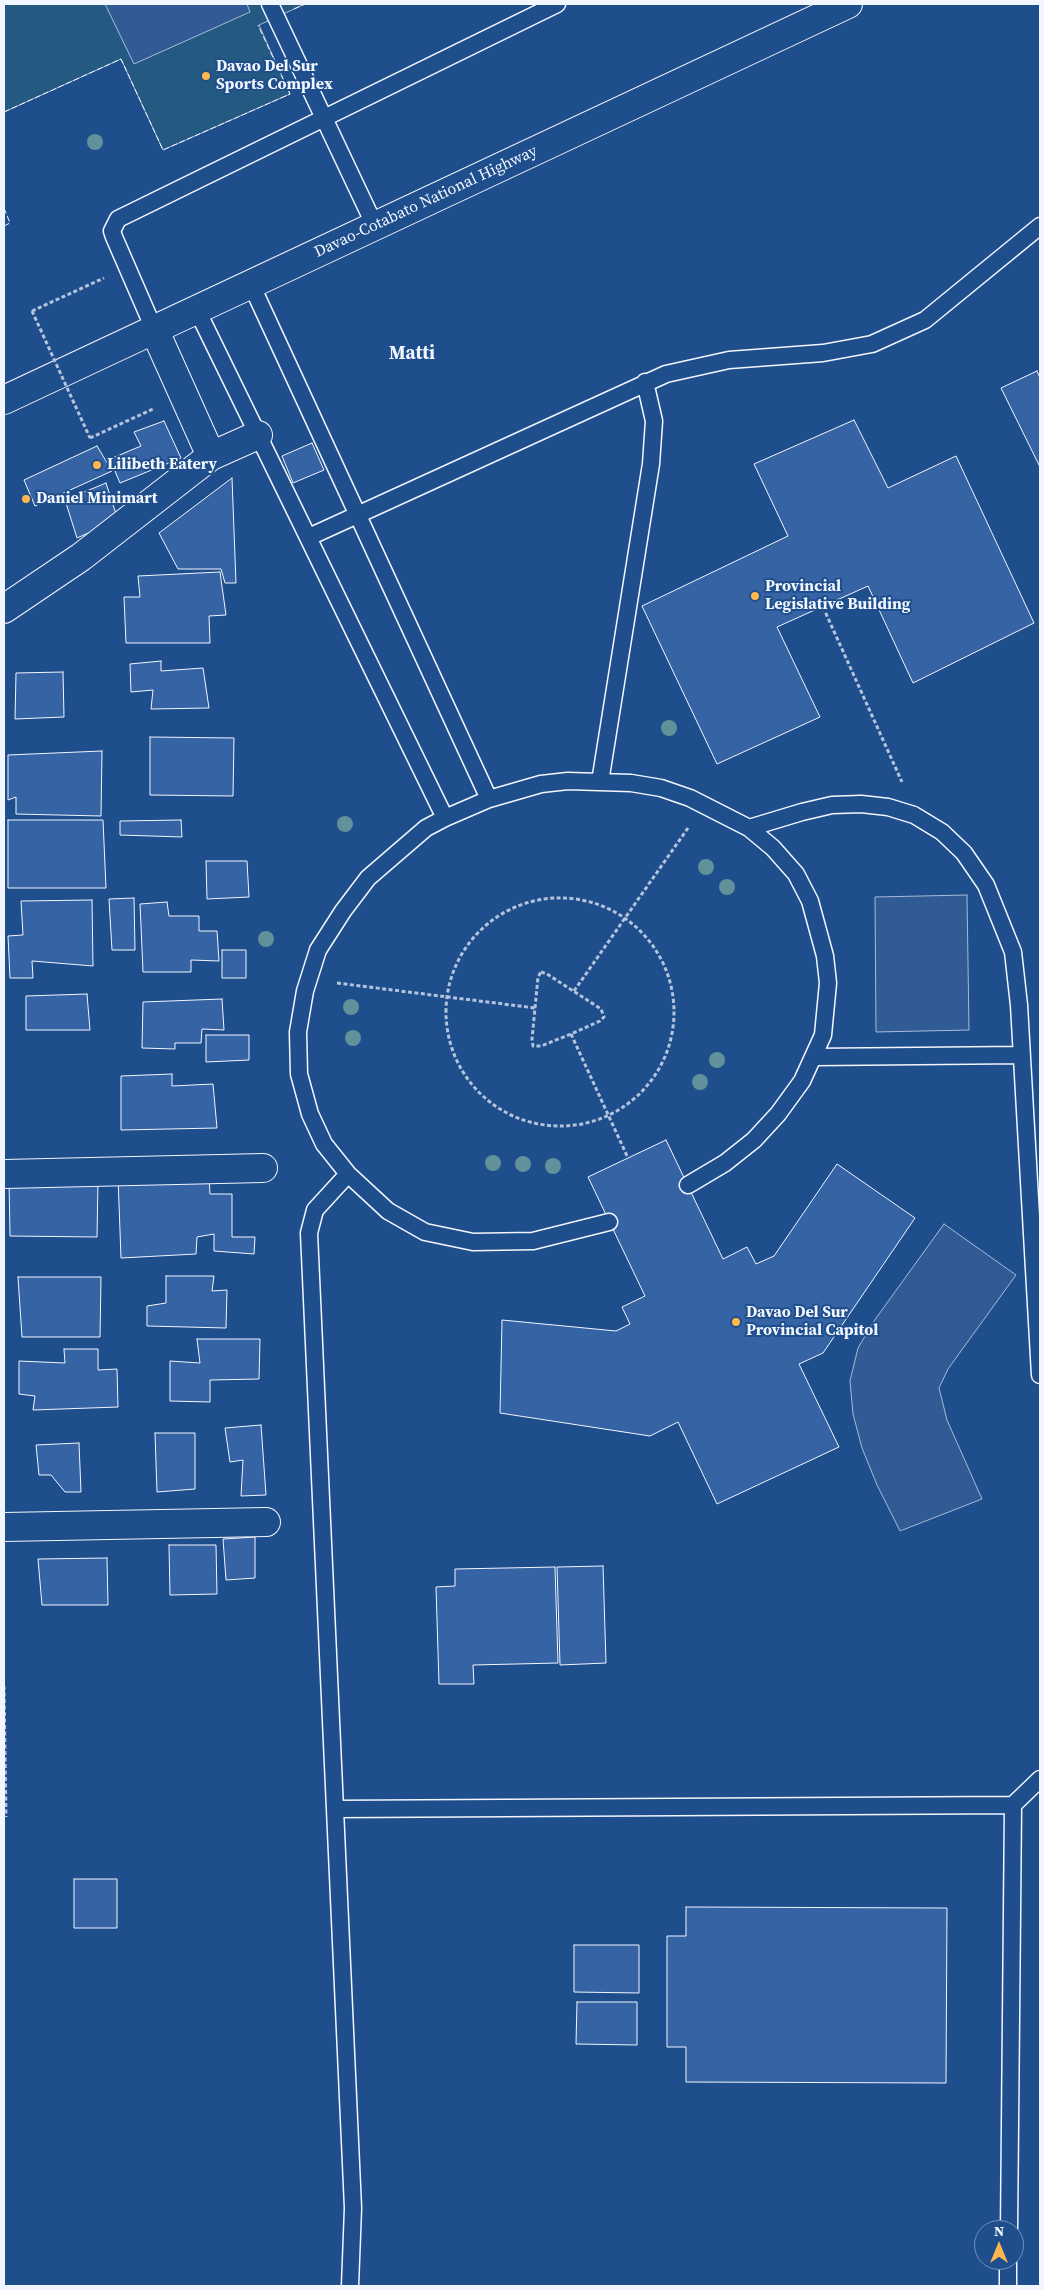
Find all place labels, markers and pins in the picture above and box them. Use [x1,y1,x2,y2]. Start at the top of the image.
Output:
place label: Davao Del Sur Sports Complex [216,57,333,95]
marker: Davao Del Sur Sports Complex [200,70,212,82]
place label: Lilibeth Eatery [107,455,217,475]
marker: Lilibeth Eatery [91,459,103,471]
place label: Daniel Minimart [36,489,158,509]
marker: Daniel Minimart [20,493,32,505]
place label: Provincial Legislative Building [765,577,911,615]
marker: Provincial Legislative Building [749,590,761,602]
place label: Davao Del Sur Provincial Capitol [746,1303,878,1341]
marker: Davao Del Sur Provincial Capitol [730,1316,742,1328]

